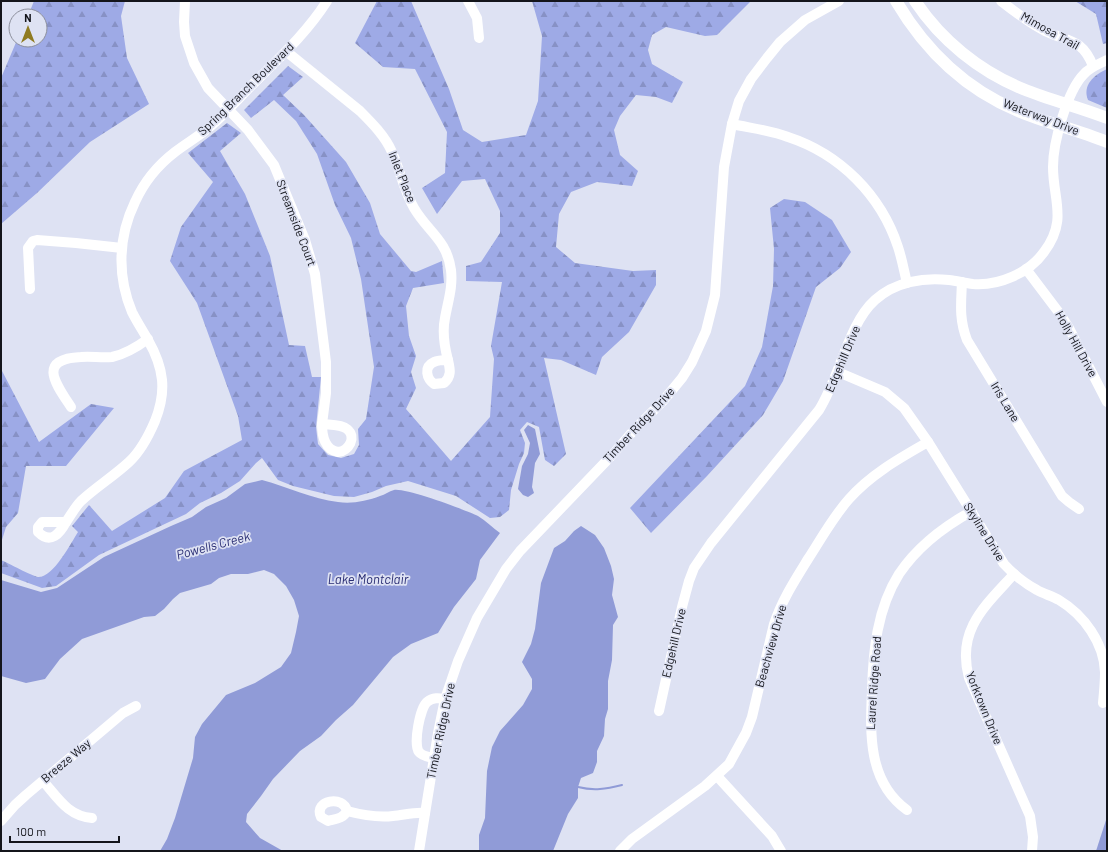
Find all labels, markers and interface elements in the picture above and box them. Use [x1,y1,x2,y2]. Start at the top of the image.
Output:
north arrow [8,8,48,48]
street label: Mimosa Trail [1019,8,1082,52]
text: N [24,11,32,24]
street label: Spring Branch Boulevard [194,39,296,138]
street label: Waterway Drive [1001,95,1081,137]
street label: Inlet Place [386,149,420,204]
street label: Streamside Court [274,177,320,268]
street label: Holly Hill Drive [1053,308,1101,379]
street label: Edgehill Drive [822,323,862,394]
street label: Iris Lane [988,379,1023,424]
street label: Timber Ridge Drive [600,384,677,465]
street label: Skyline Drive [961,500,1008,563]
water label: Powells Creek [174,527,252,563]
water label: Lake Montclair [328,571,409,587]
street label: Beachview Drive [752,603,789,689]
street label: Edgehill Drive [658,607,688,679]
street label: Laurel Ridge Road [863,636,883,730]
street label: Yorktown Drive [964,669,1006,746]
street label: Timber Ridge Drive [423,681,457,780]
street label: Breeze Way [38,735,93,785]
scale bar [10,818,119,844]
text: 100 m [16,824,46,838]

